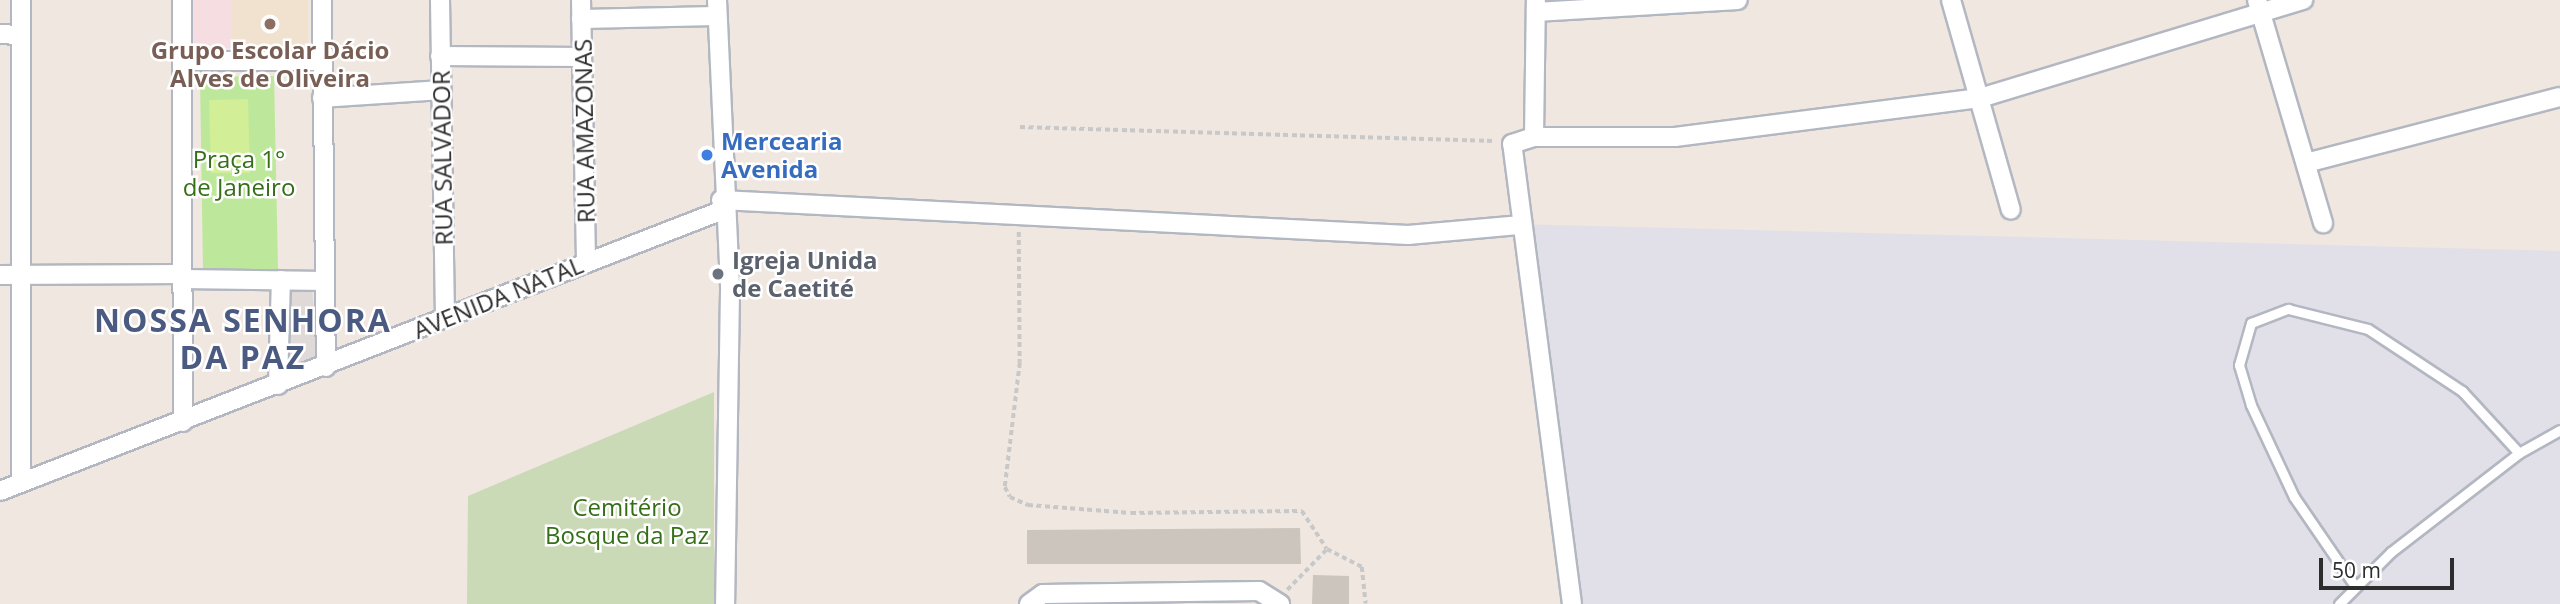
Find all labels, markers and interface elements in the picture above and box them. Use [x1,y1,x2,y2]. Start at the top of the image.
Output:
marker: Grupo Escolar Dácio Alves de Oliveira [262,16,278,32]
place label: Grupo Escolar Dácio Alves de Oliveira [151,36,389,92]
street label: RUA AMAZONAS [568,39,600,223]
street label: RUA SALVADOR [426,70,458,246]
place label: Mercearia Avenida [721,127,842,183]
park label: Praça 1° de Janeiro [183,145,295,201]
marker: Mercearia Avenida [699,147,715,163]
place label: Igreja Unida de Caetité [732,246,878,302]
street label: AVENIDA NATAL [409,250,587,344]
marker: Igreja Unida de Caetité [710,266,726,282]
district label: NOSSA SENHORA DA PAZ [96,302,390,377]
park label: Cemitério Bosque da Paz [545,493,709,549]
scale bar [2322,544,2457,588]
text: 50 m [2332,556,2381,584]

